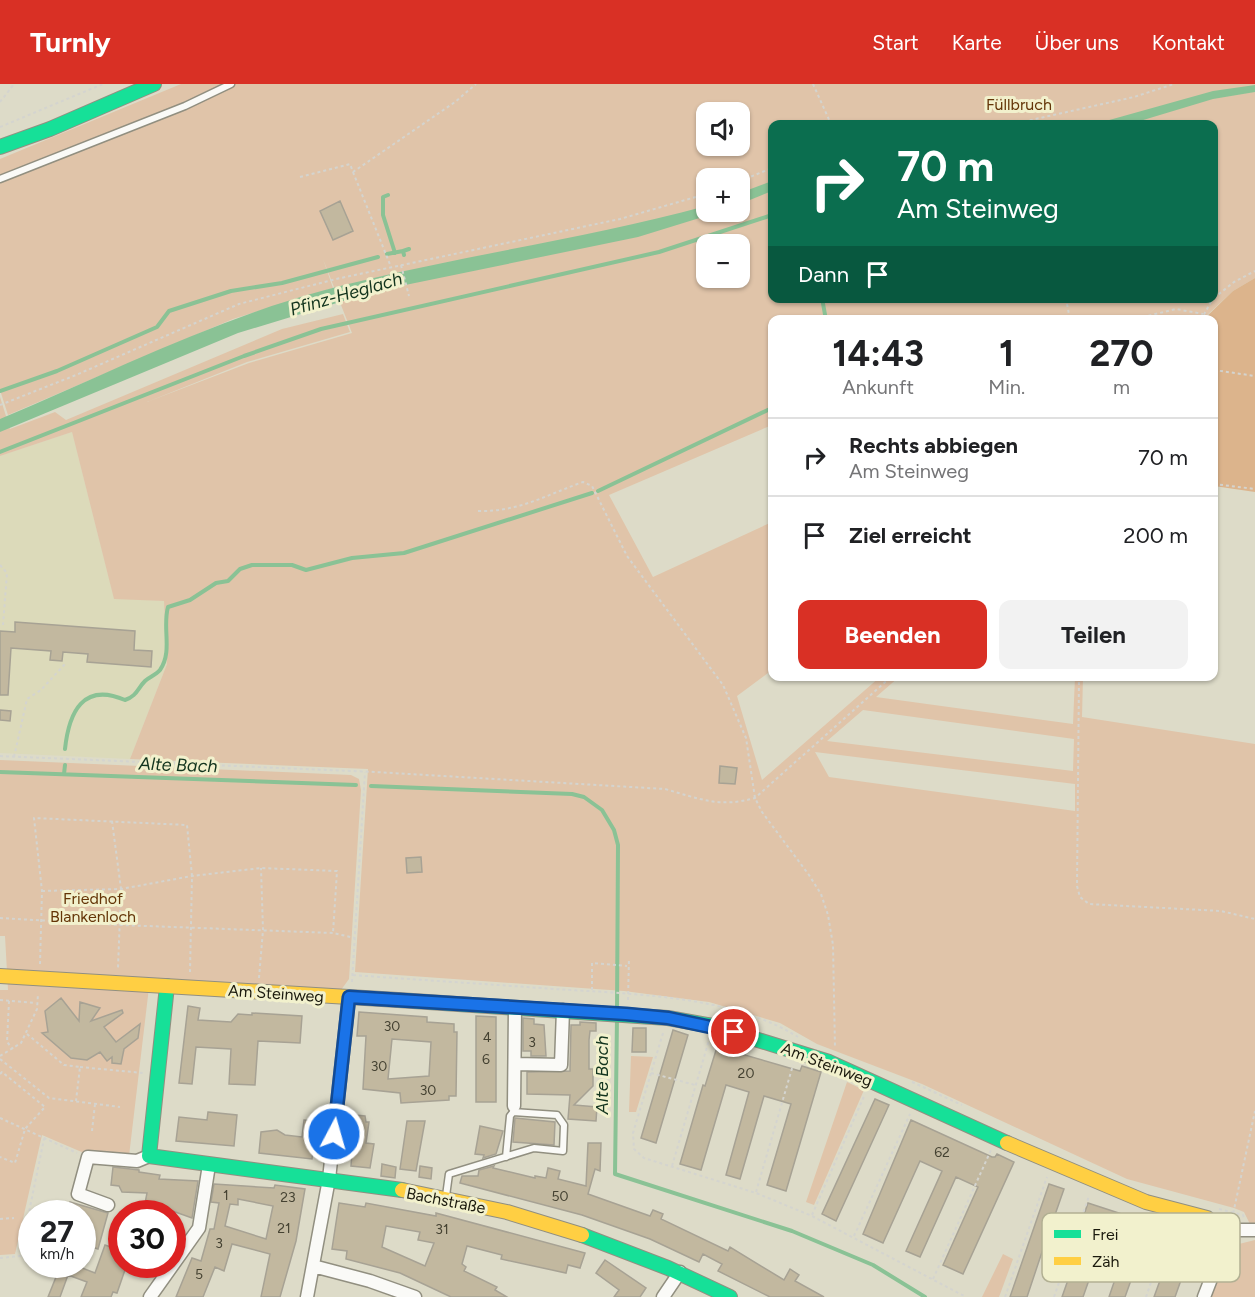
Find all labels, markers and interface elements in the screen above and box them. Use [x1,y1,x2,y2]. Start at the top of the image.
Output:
text: Turnly [30,25,111,59]
text: Start [872,30,919,55]
text: Karte [952,30,1002,55]
text: Über uns [1035,30,1119,55]
text: Kontakt [1152,30,1225,55]
park label: Füllbruch [986,95,1052,114]
map controls [696,102,750,288]
button: sound [696,102,750,156]
text: 70 m [897,141,994,192]
icon: right [798,144,876,222]
button: + [696,168,750,222]
text: Am Steinweg [897,192,1059,225]
button: − [696,234,750,288]
icon: arrive [861,258,894,291]
text: Dann [798,261,849,288]
water label: Pfinz-Heglach [287,267,405,321]
text: 14:43 [832,332,924,375]
text: 1 [999,332,1014,375]
text: 270 [1089,332,1154,375]
text: Ankunft [842,375,914,399]
text: Min. [988,375,1025,399]
text: m [1113,375,1130,399]
text: Rechts abbiegen [849,432,1018,459]
icon: right [798,441,831,474]
text: 70 m [1138,444,1188,471]
text: Am Steinweg [849,459,969,483]
icon: arrive [798,519,831,552]
text: Ziel erreicht [849,522,972,549]
text: 200 m [1123,522,1188,549]
button: Beenden [798,600,987,669]
button: Teilen [999,600,1188,669]
water label: Alte Bach [137,753,218,777]
park label: Friedhof Blankenloch [50,889,136,926]
street label: Am Steinweg [227,981,325,1006]
pin [708,1006,759,1057]
icon: arrive [717,1015,750,1048]
house number: 30 [384,1018,400,1035]
house number: 4 [483,1029,492,1046]
house number: 3 [528,1034,536,1051]
water label: Alte Bach [591,1036,613,1115]
street label: Am Steinweg [779,1038,875,1091]
house number: 6 [482,1051,490,1068]
house number: 30 [371,1058,387,1075]
house number: 20 [738,1065,754,1082]
house number: 30 [420,1082,436,1099]
position arrow [302,1102,366,1166]
house number: 62 [934,1144,950,1161]
street label: Bachstraße [405,1183,487,1218]
house number: 1 [223,1187,229,1204]
house number: 50 [551,1188,569,1205]
house number: 23 [280,1189,296,1206]
speed limit sign: 30 [108,1200,186,1278]
text: 27 [40,1213,74,1250]
legend [1042,1213,1240,1282]
house number: 21 [277,1220,291,1237]
house number: 31 [435,1221,449,1238]
text: Frei [1092,1225,1118,1244]
house number: 3 [215,1235,223,1252]
text: km/h [40,1245,74,1263]
text: Zäh [1092,1252,1119,1271]
house number: 5 [195,1266,203,1283]

